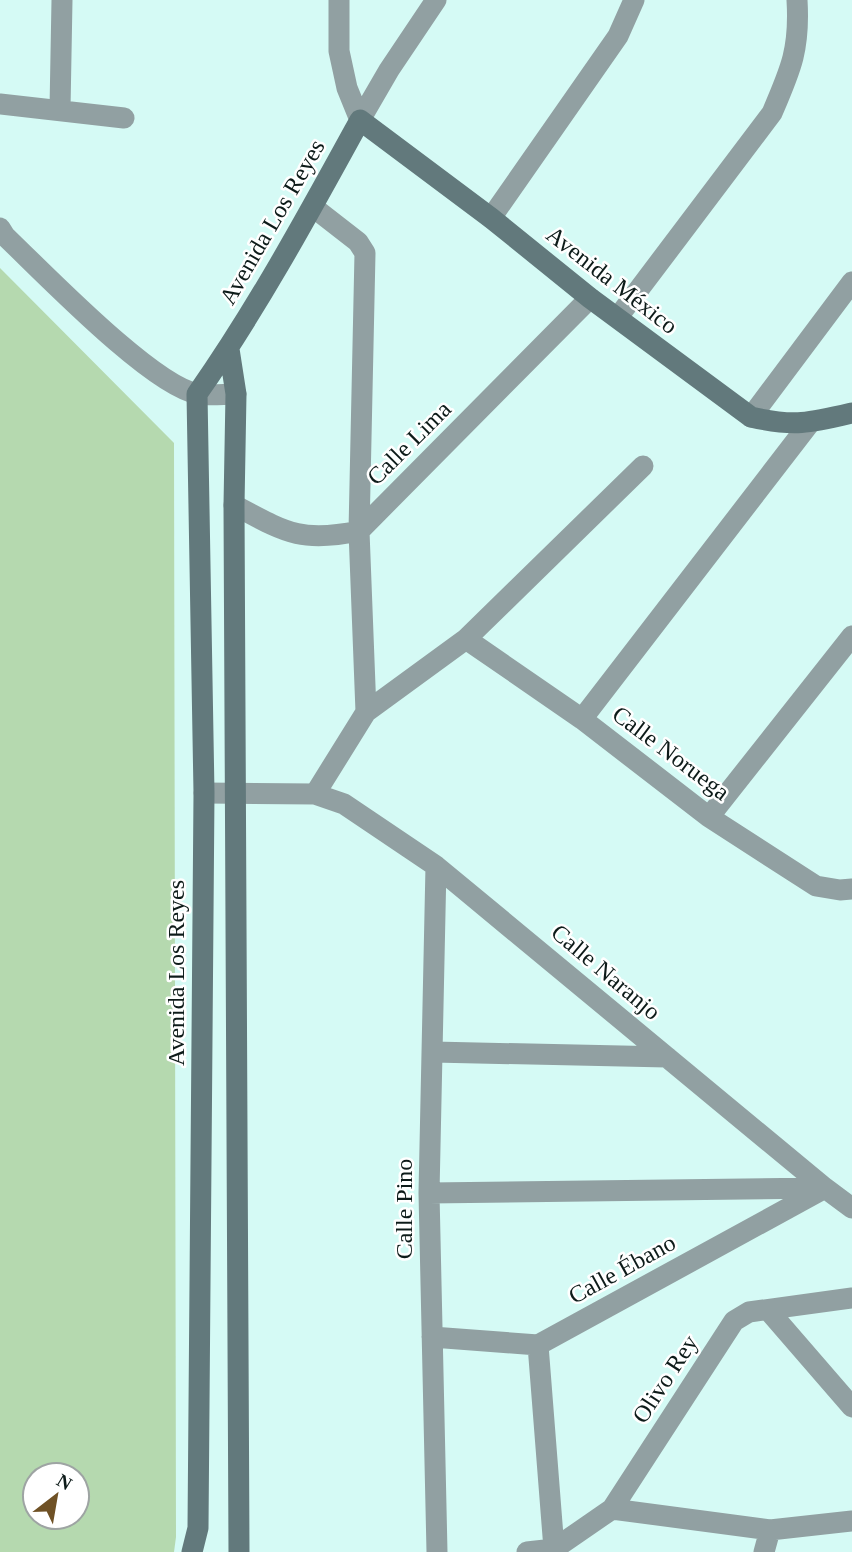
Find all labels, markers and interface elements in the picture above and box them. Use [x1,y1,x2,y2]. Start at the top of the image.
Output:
street label: Avenida Los Reyes [214,135,330,309]
street label: Avenida México [541,221,683,339]
street label: Calle Lima [362,396,456,490]
street label: Calle Noruega [608,701,735,805]
street label: Avenida Los Reyes [163,880,189,1066]
street label: Calle Naranjo [546,919,666,1025]
street label: Calle Pino [391,1159,417,1259]
street label: Calle Ébano [564,1229,680,1309]
street label: Olivo Rey [627,1330,703,1428]
north arrow [21,1461,91,1531]
text: N [53,1469,76,1495]

